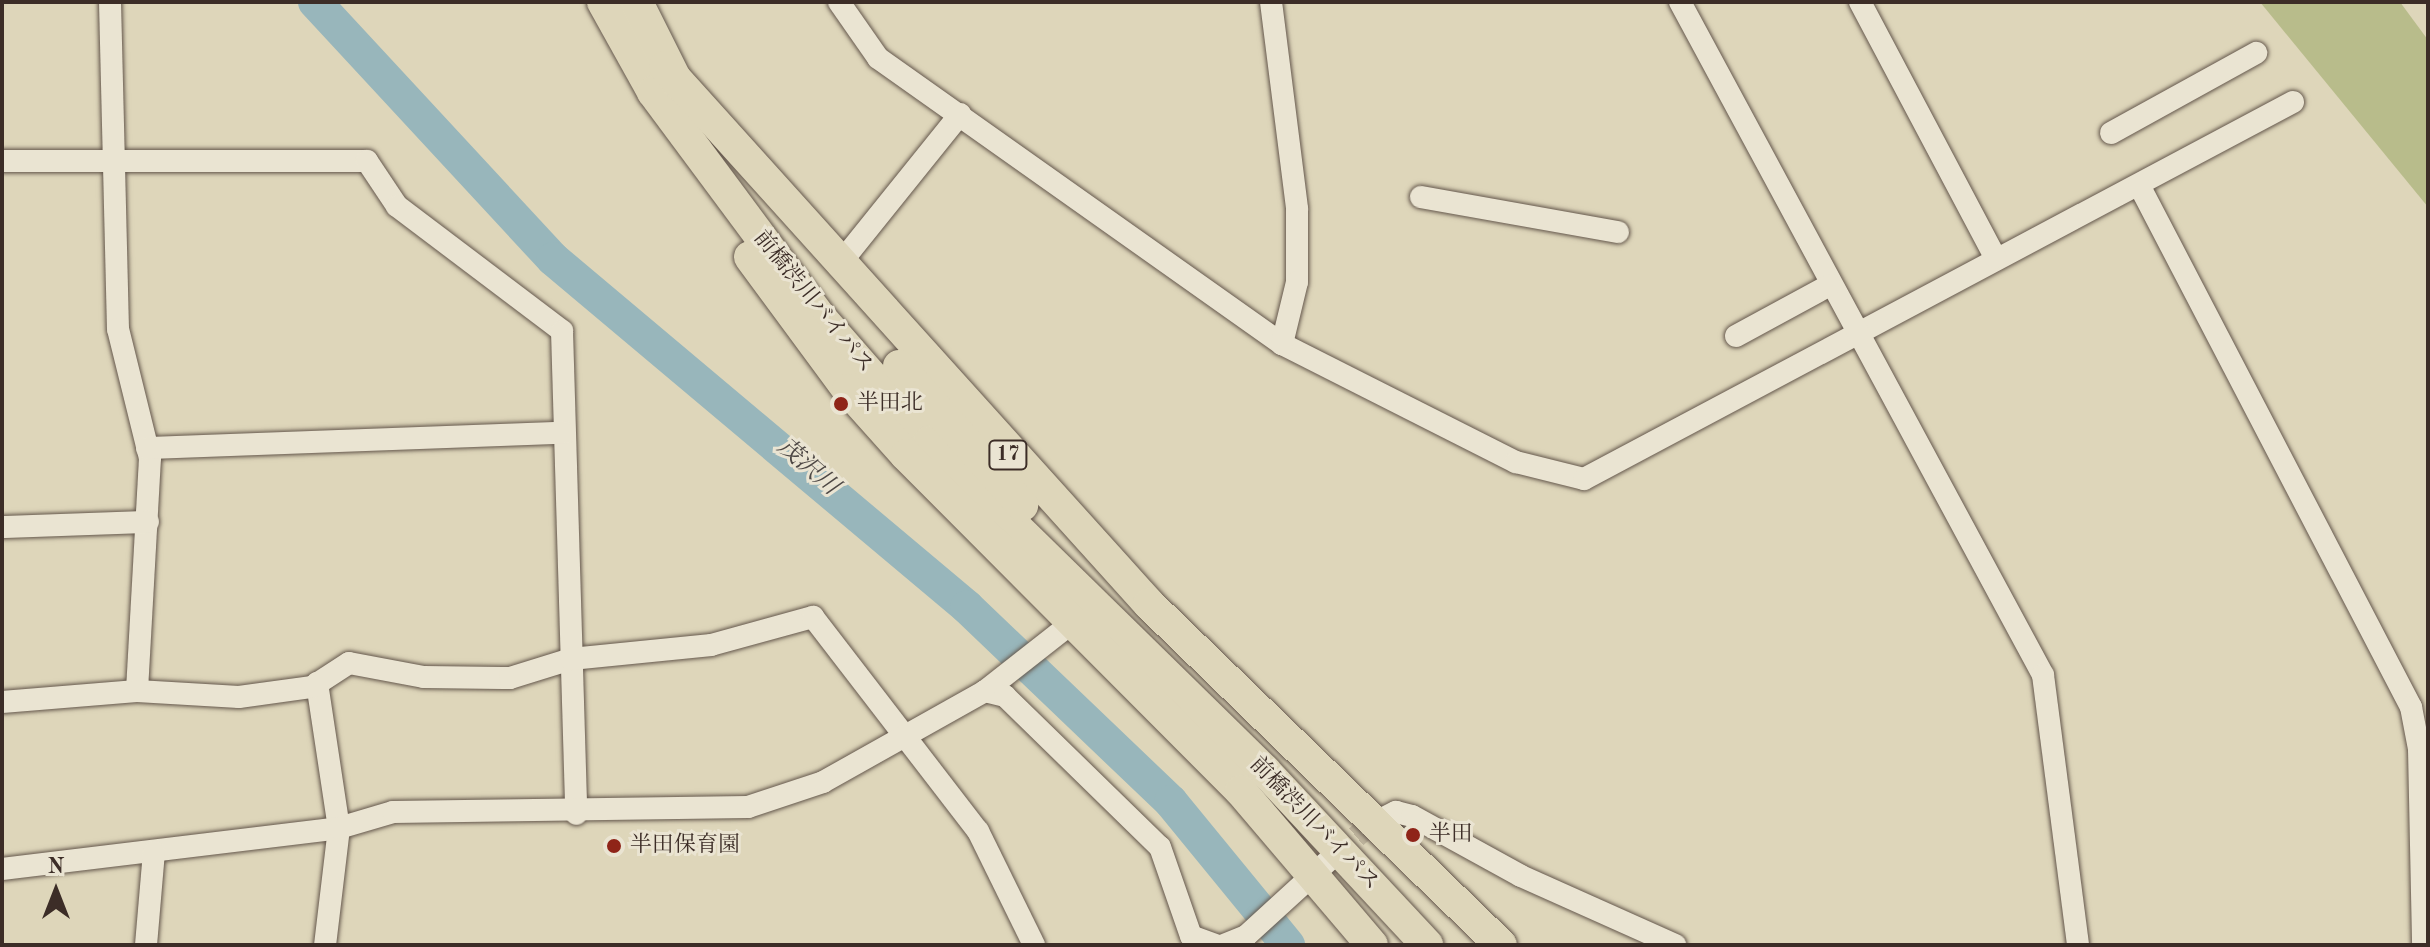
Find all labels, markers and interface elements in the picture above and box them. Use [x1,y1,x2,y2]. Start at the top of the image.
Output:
street label: 前橋渋川バイパス [747,225,879,379]
place label: 半田北 [857,391,923,417]
marker: 半田北 [832,395,850,413]
water label: 茂沢川 [770,434,844,502]
road number: 17 [988,439,1028,471]
street label: 前橋渋川バイパス [1243,752,1385,896]
place label: 半田 [1429,822,1473,848]
marker: 半田 [1404,826,1422,844]
place label: 半田保育園 [630,833,740,859]
marker: 半田保育園 [605,837,623,855]
north arrow [16,851,96,931]
text: N [48,856,64,878]

